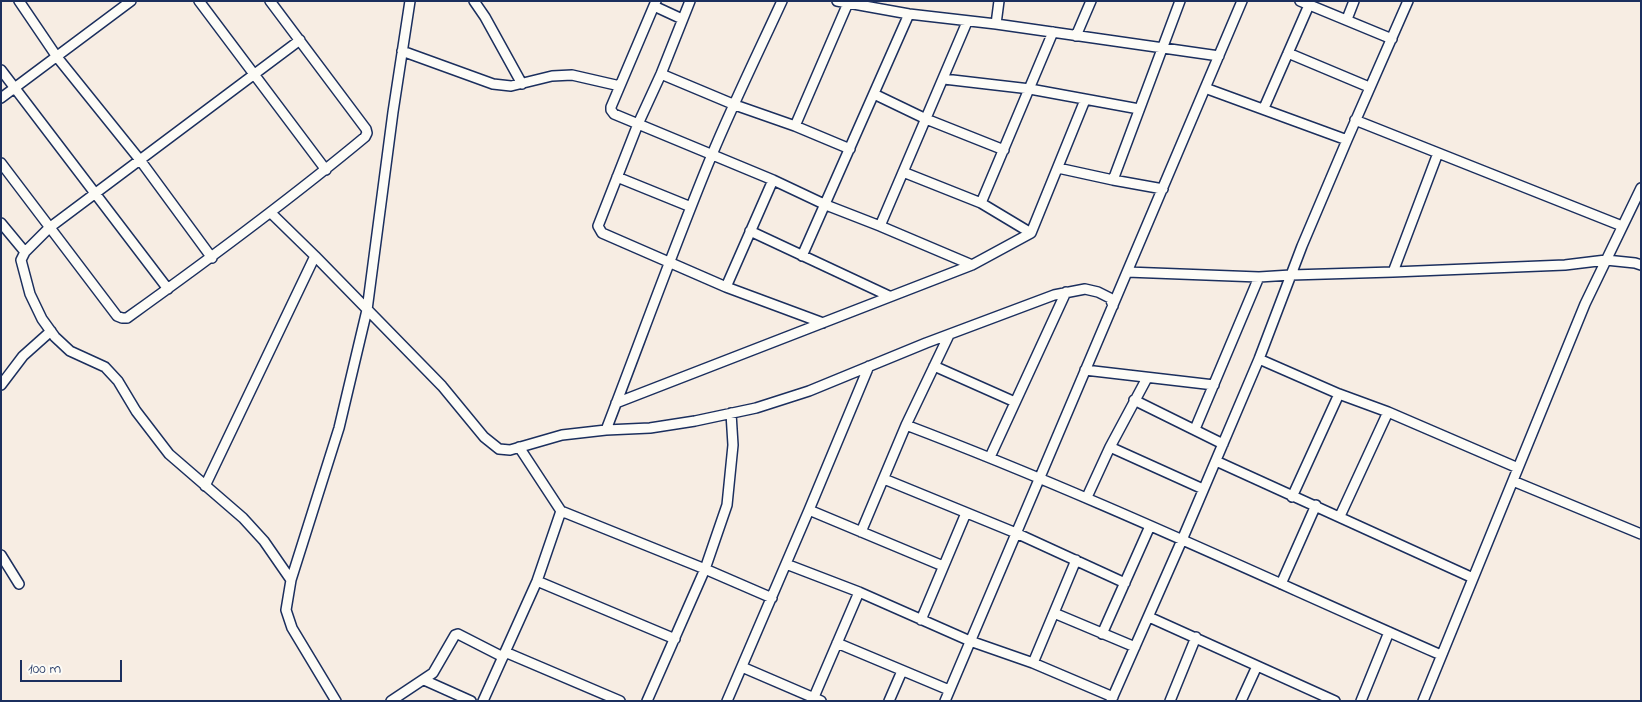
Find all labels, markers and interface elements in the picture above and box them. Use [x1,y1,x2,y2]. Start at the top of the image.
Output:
scale bar [22,650,125,682]
text: 100 m [28,658,61,680]

